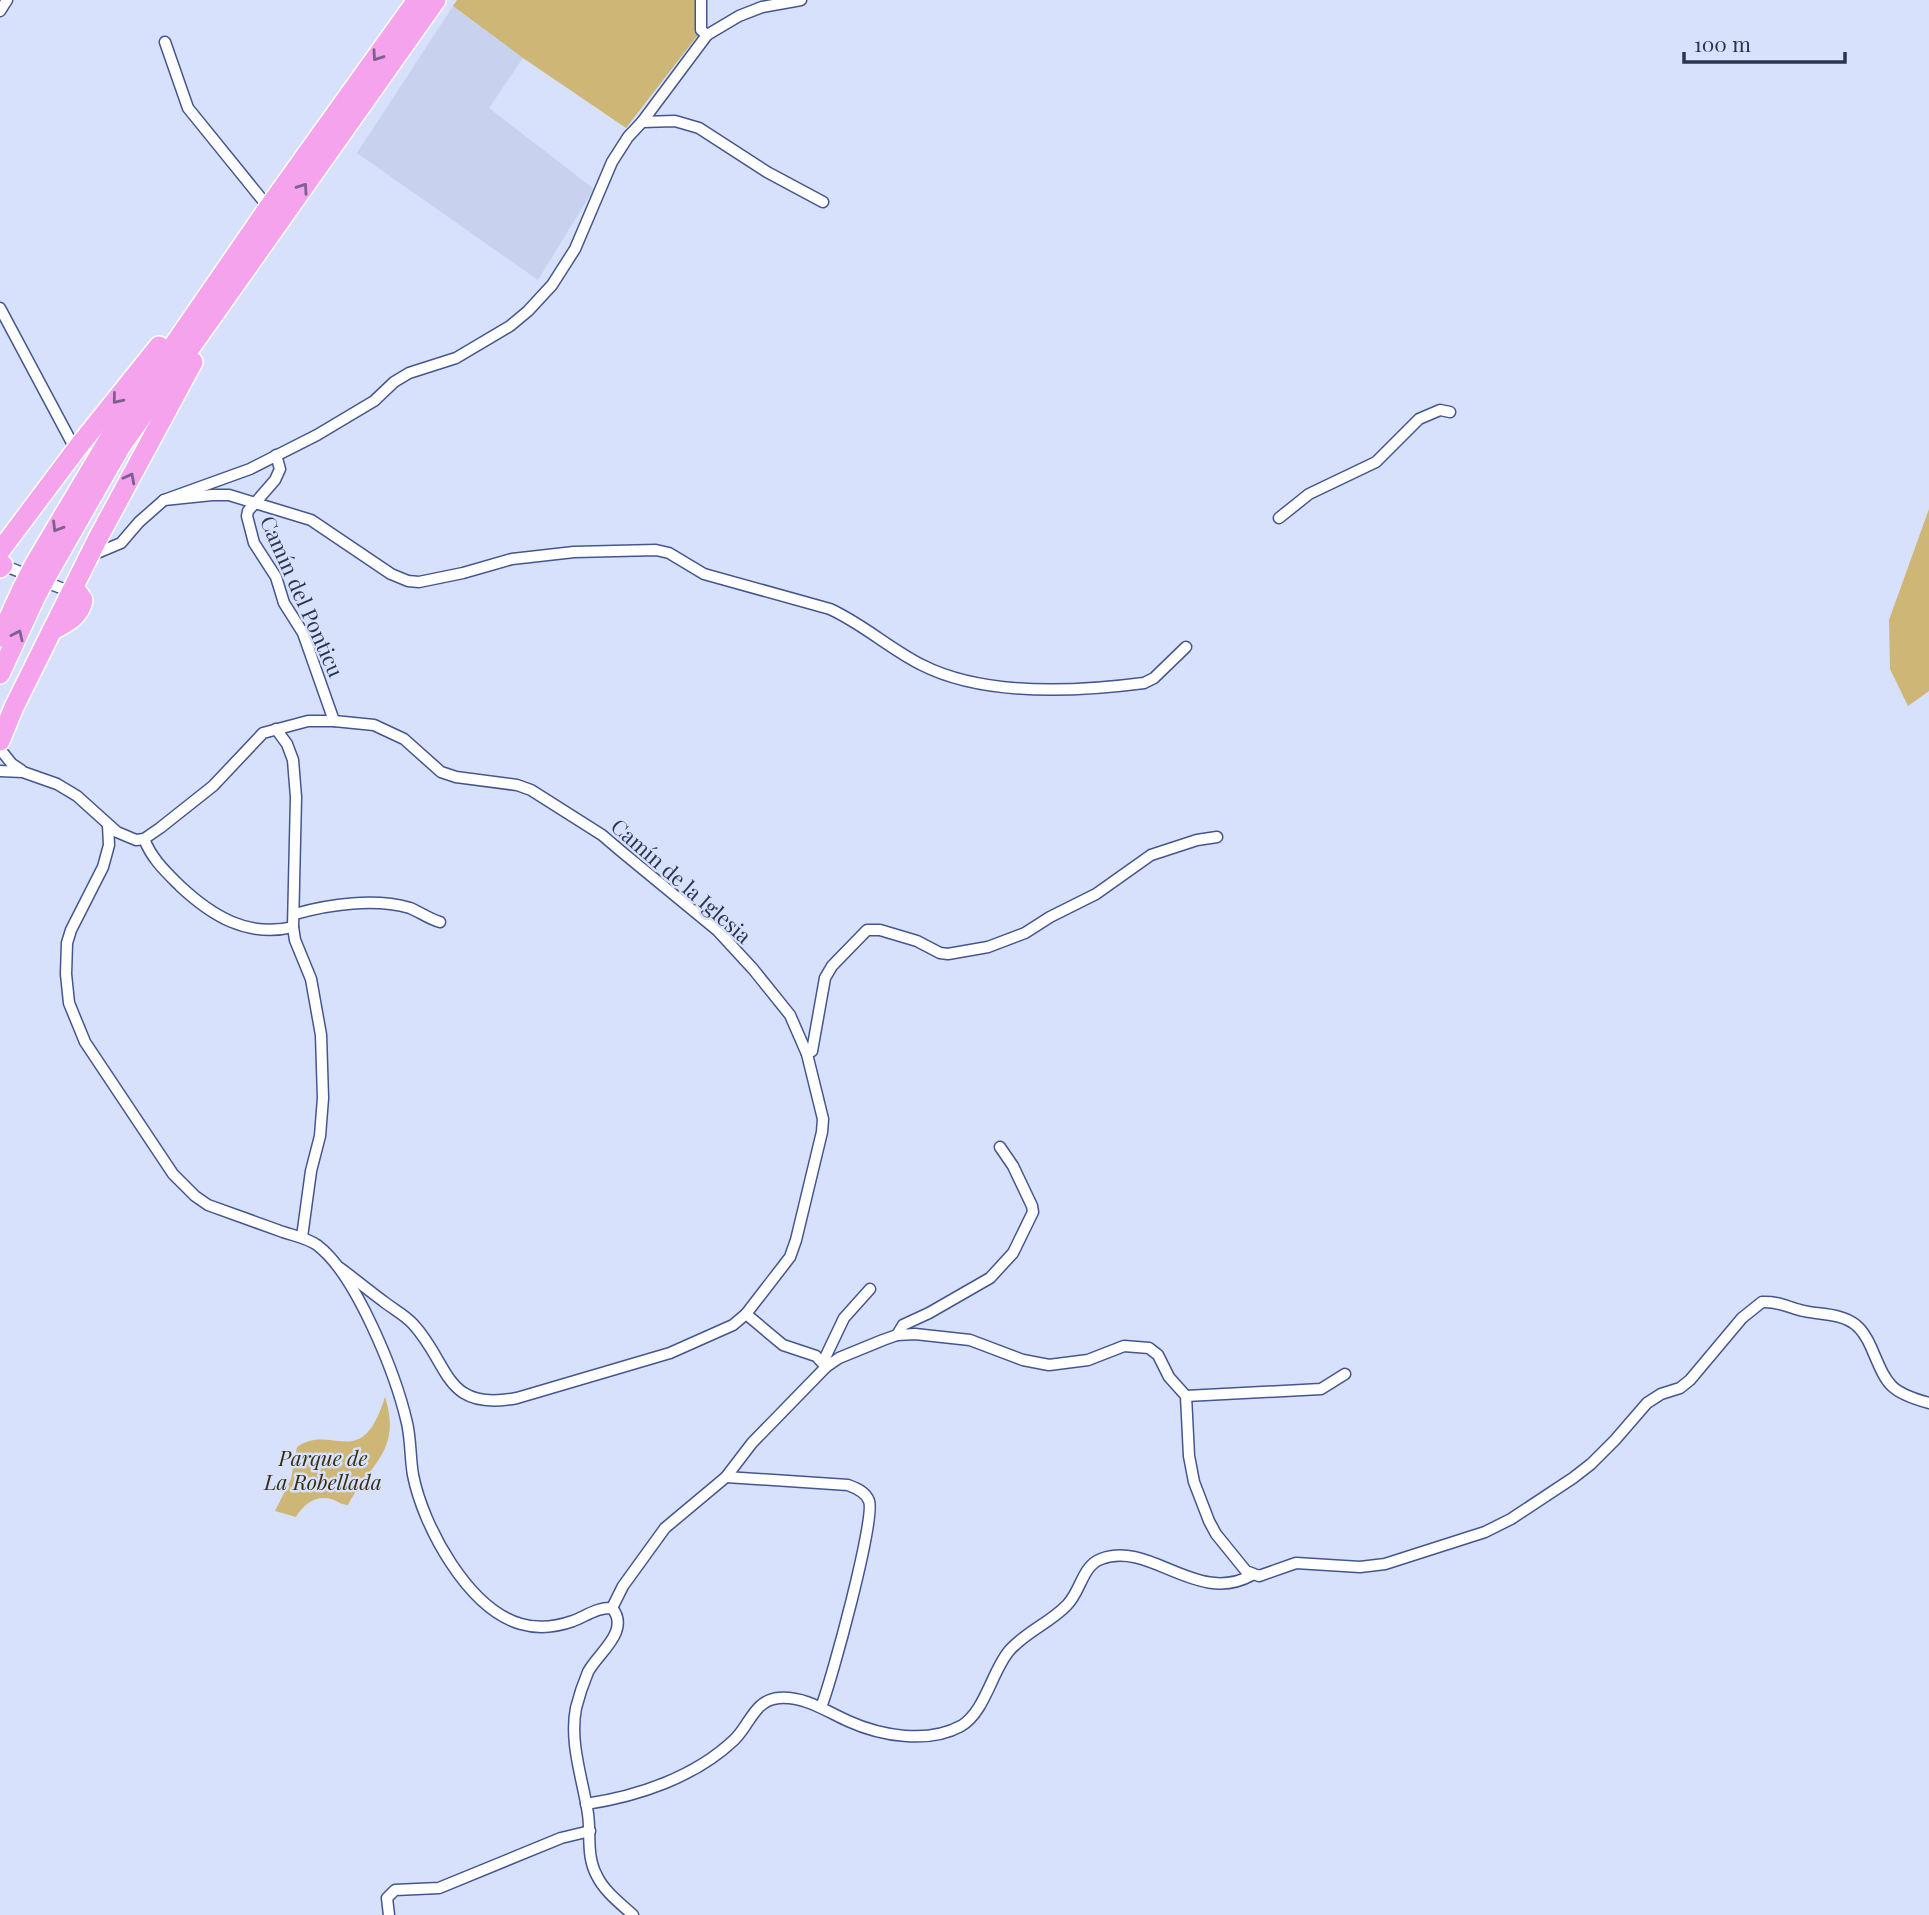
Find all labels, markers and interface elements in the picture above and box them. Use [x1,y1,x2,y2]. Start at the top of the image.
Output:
scale bar [1684,21,1845,65]
text: 100 m [1694,29,1751,57]
one-way arrow [373,48,385,61]
one-way arrow [295,183,307,196]
one-way arrow [112,391,125,404]
one-way arrow [122,473,136,485]
street label: Camín del Ponticu [255,511,351,681]
one-way arrow [52,520,65,533]
one-way arrow [10,630,24,642]
street label: Camín de la Iglesia [606,811,758,949]
park label: Parque de La Robellada [263,1443,382,1495]

